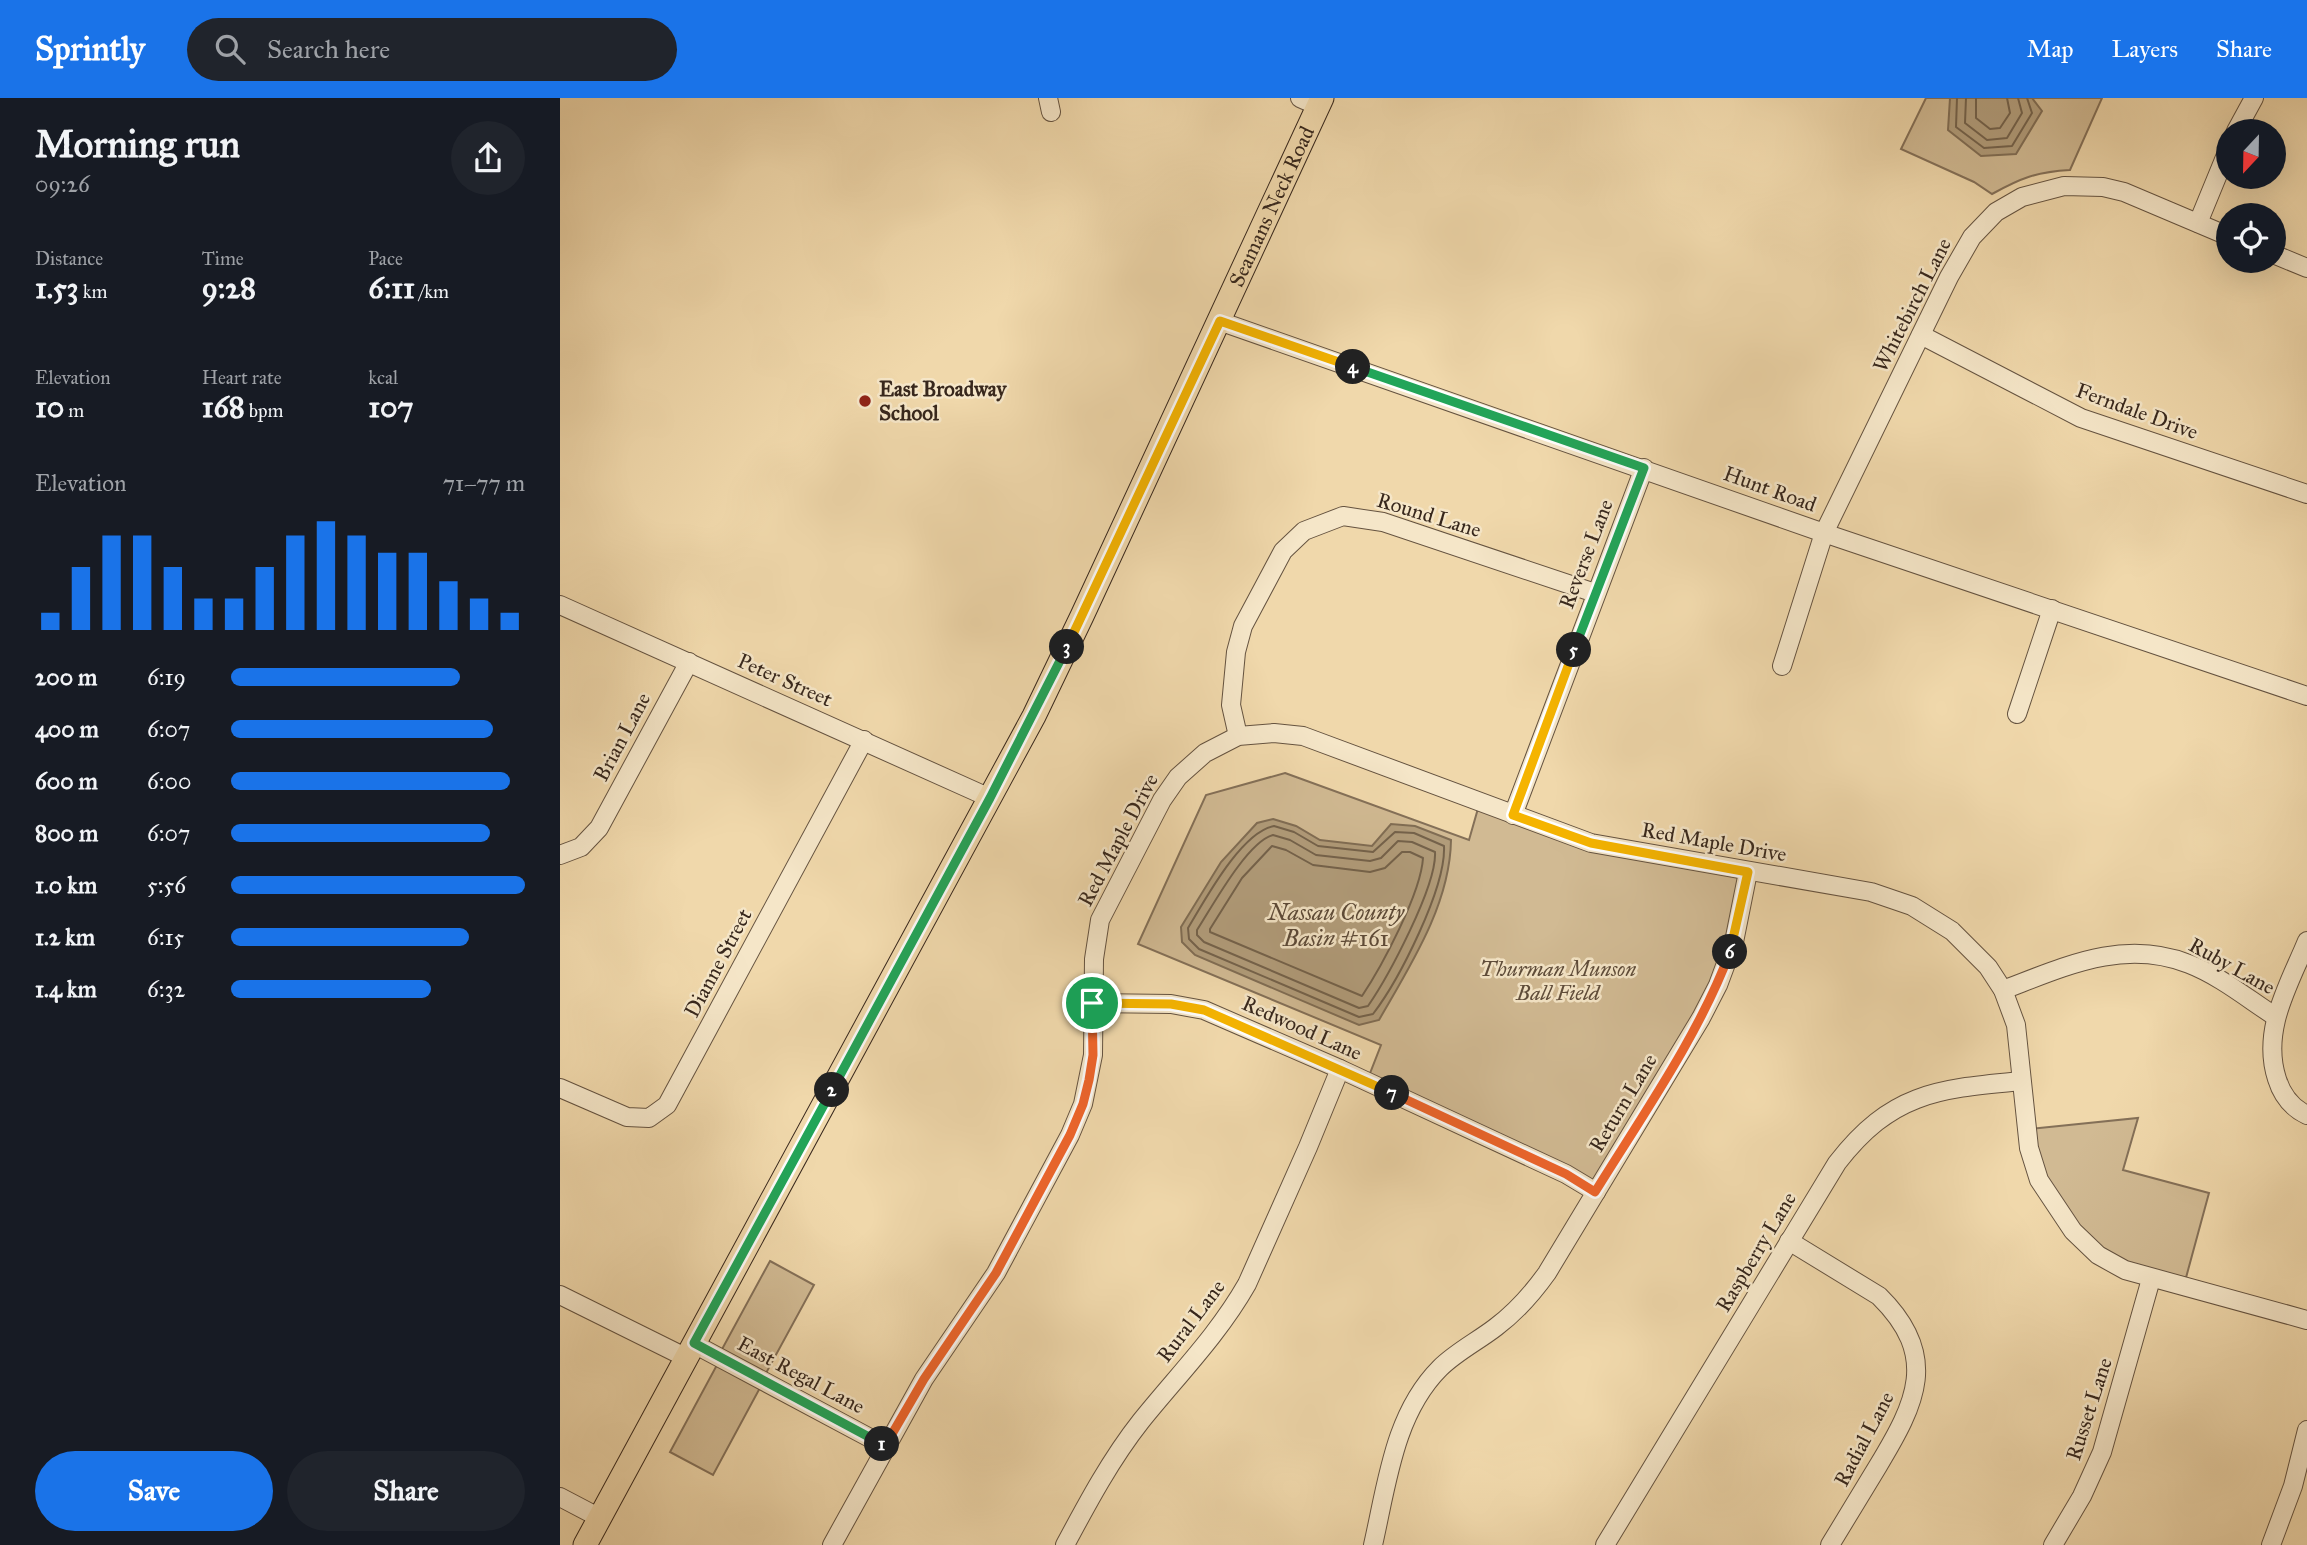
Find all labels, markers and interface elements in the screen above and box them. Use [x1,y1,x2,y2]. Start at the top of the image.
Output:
search box [187,18,677,81]
text: Sprintly [35,29,145,69]
icon: search [211,30,249,68]
text: Search here [267,33,390,65]
text: Map [2027,34,2074,64]
text: Layers [2112,34,2178,64]
text: Share [2216,34,2272,64]
north arrow [2216,119,2286,189]
map controls [2216,119,2286,273]
text: Morning run [35,121,240,167]
button: share [451,121,525,195]
street label: Seamans Neck Road [1223,122,1320,291]
text: 09:26 [35,170,90,198]
button: locate [2216,203,2286,273]
street label: Whitebirch Lane [1867,233,1957,376]
text: Distance [35,247,103,270]
text: Time [202,247,244,270]
text: Pace [368,247,403,270]
text: 1.53 [35,270,79,306]
text: 9:28 [202,270,256,306]
text: 6:11 [368,270,415,306]
text: km [79,280,108,303]
text: /km [415,280,449,303]
pin: 4 [1336,350,1370,384]
text: 4 [1347,355,1358,378]
text: Elevation [35,366,110,389]
text: Heart rate [202,366,282,389]
text: kcal [368,366,398,389]
place label: East Broadway School [879,376,1007,426]
street label: Ferndale Drive [2072,377,2202,445]
text: 10 [35,389,64,425]
text: 168 [202,389,245,425]
text: 107 [368,389,414,425]
marker: East Broadway School [857,393,873,409]
text: m [64,399,84,422]
text: bpm [245,399,283,422]
street label: Hunt Road [1720,460,1820,518]
text: Elevation [35,469,126,497]
text: 71–77 m [443,469,525,497]
street label: Round Lane [1374,487,1484,543]
street label: Reverse Lane [1553,495,1619,612]
pin: 3 [1050,630,1084,664]
pin: 5 [1556,632,1592,668]
text: 3 [1063,635,1070,658]
text: 5 [1569,638,1578,661]
street label: Peter Street [734,648,837,713]
text: 200 m [35,663,97,691]
text: 6:19 [147,663,186,691]
street label: Brian Lane [588,688,656,786]
text: 400 m [35,715,99,743]
text: 6:07 [147,715,190,743]
text: 600 m [35,767,98,795]
text: 6:00 [147,767,191,795]
street label: Red Maple Drive [1072,769,1164,911]
street label: Red Maple Drive [1639,816,1789,868]
text: 800 m [35,819,98,847]
text: 6:07 [147,819,190,847]
text: 1.0 km [35,871,97,899]
text: 5:56 [147,871,186,899]
water label: Nassau County Basin #161 [1266,898,1405,952]
street label: Dianne Street [678,904,758,1022]
text: 1.2 km [35,923,95,951]
text: 6:15 [147,923,184,951]
street label: Ruby Lane [2184,932,2280,1000]
pin: 6 [1712,934,1748,970]
text: 6 [1725,940,1734,963]
park label: Thurman Munson Ball Field [1480,956,1636,1006]
pin [1062,973,1122,1033]
text: 1.4 km [35,975,97,1003]
text: 6:32 [147,975,185,1003]
icon: arrive [1073,984,1111,1022]
street label: Redwood Lane [1238,990,1366,1066]
street label: Return Lane [1583,1049,1663,1157]
pin: 2 [814,1072,850,1108]
pin: 7 [1374,1076,1410,1110]
text: 2 [827,1078,836,1101]
text: 7 [1386,1081,1397,1104]
street label: Raspberry Lane [1710,1187,1802,1317]
street label: Rural Lane [1151,1274,1231,1368]
street label: East Regal Lane [733,1331,869,1420]
street label: Russet Lane [2060,1354,2118,1464]
street label: Radial Lane [1828,1387,1900,1491]
pin: 1 [864,1426,900,1462]
text: 1 [878,1432,885,1455]
button: Save [35,1451,273,1531]
button: Share [287,1451,525,1531]

